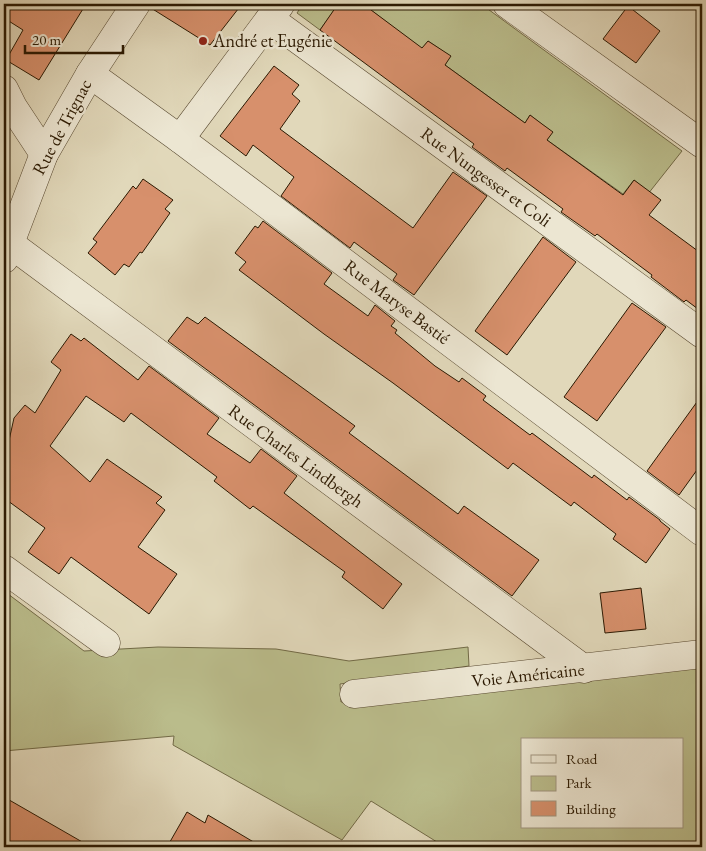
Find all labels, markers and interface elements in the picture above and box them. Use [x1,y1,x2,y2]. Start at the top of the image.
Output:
scale bar [25,22,122,54]
place label: André et Eugénie [212,29,332,52]
text: 20 m [32,30,61,49]
marker: André et Eugénie [197,35,209,47]
street label: Rue de Trignac [27,75,96,179]
street label: Rue Nungesser et Coli [417,122,557,232]
street label: Rue Maryse Bastié [340,254,455,349]
street label: Rue Charles Lindbergh [224,399,369,512]
street label: Voie Américaine [470,657,585,692]
legend [521,738,684,828]
text: Road [566,749,598,768]
text: Park [566,773,593,792]
text: Building [566,799,616,818]

